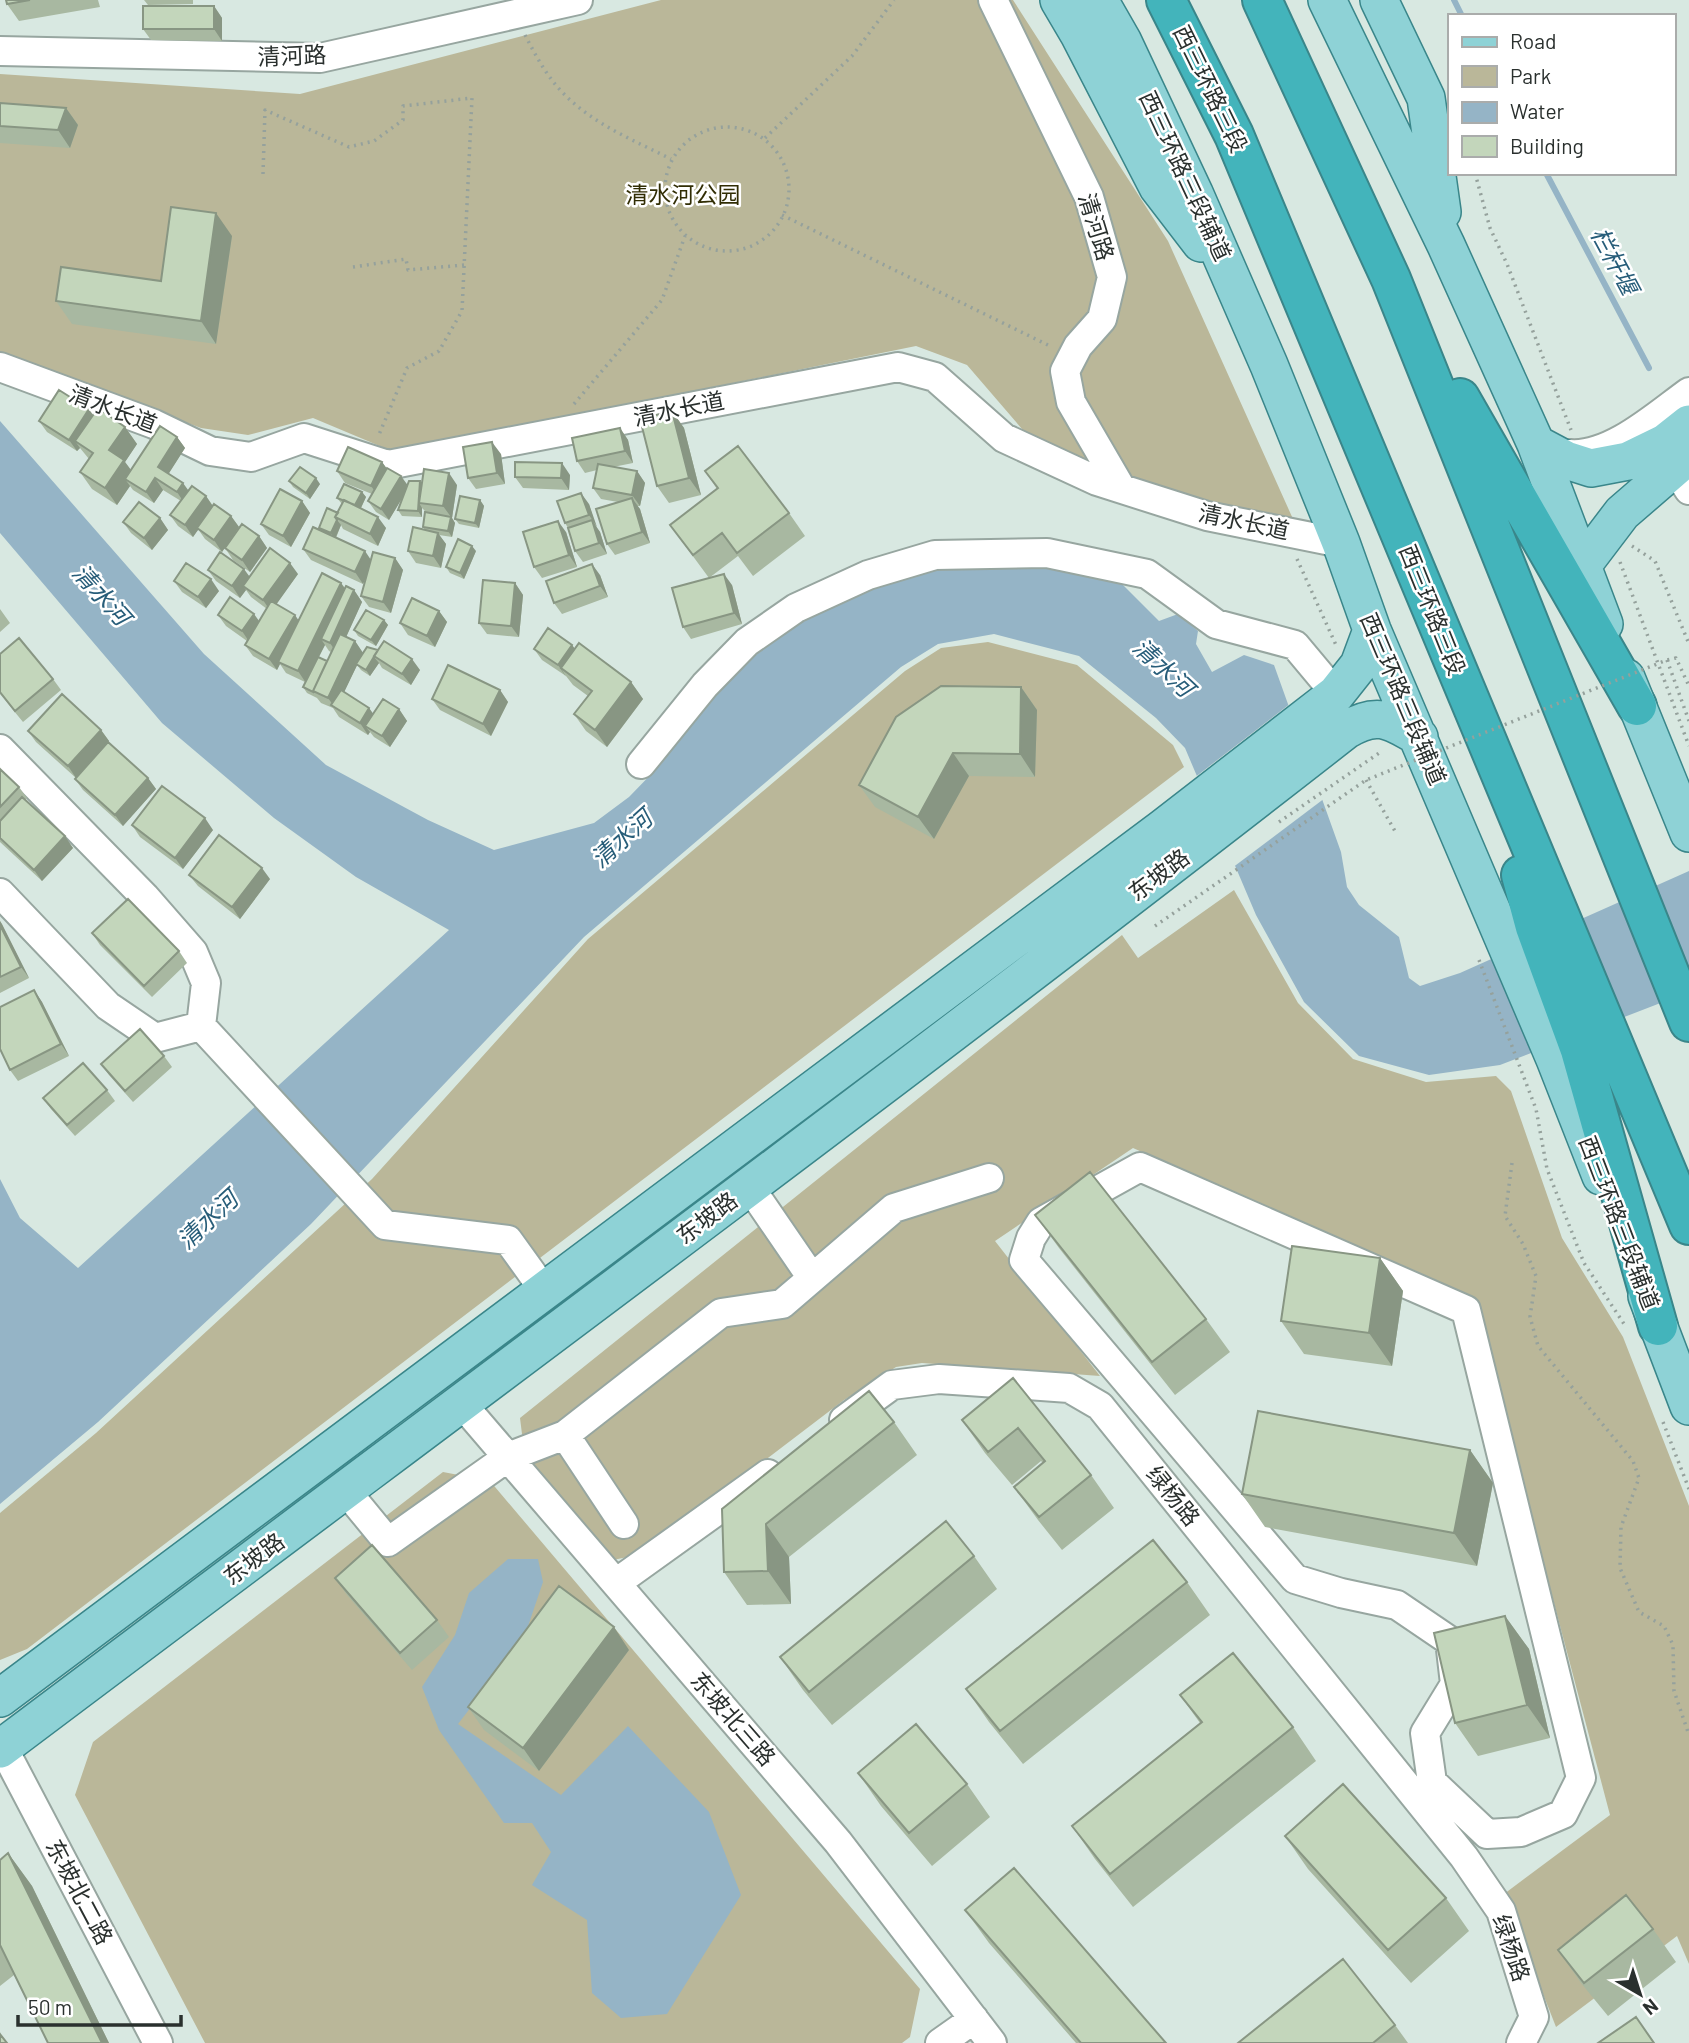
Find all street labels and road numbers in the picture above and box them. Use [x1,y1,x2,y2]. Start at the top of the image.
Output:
street label: 西三环路三段 [1168,20,1254,157]
street label: 清河路 [257,40,327,70]
street label: 西三环路三段辅道 [1134,86,1237,265]
street label: 清河路 [1073,190,1120,264]
street label: 清水长道 [65,379,161,438]
street label: 清水长道 [631,385,727,431]
street label: 清水长道 [1196,498,1292,544]
street label: 西三环路三段 [1394,540,1472,679]
street label: 西三环路三段辅道 [1355,608,1453,789]
street label: 东坡路 [1122,842,1194,906]
street label: 西三环路三段辅道 [1574,1132,1666,1314]
street label: 东坡路 [670,1185,742,1249]
street label: 绿杨路 [1141,1460,1206,1531]
street label: 东坡路 [217,1526,289,1590]
street label: 东坡北三路 [685,1666,782,1771]
street label: 东坡北二路 [41,1834,119,1949]
street label: 绿杨路 [1487,1910,1536,1985]

